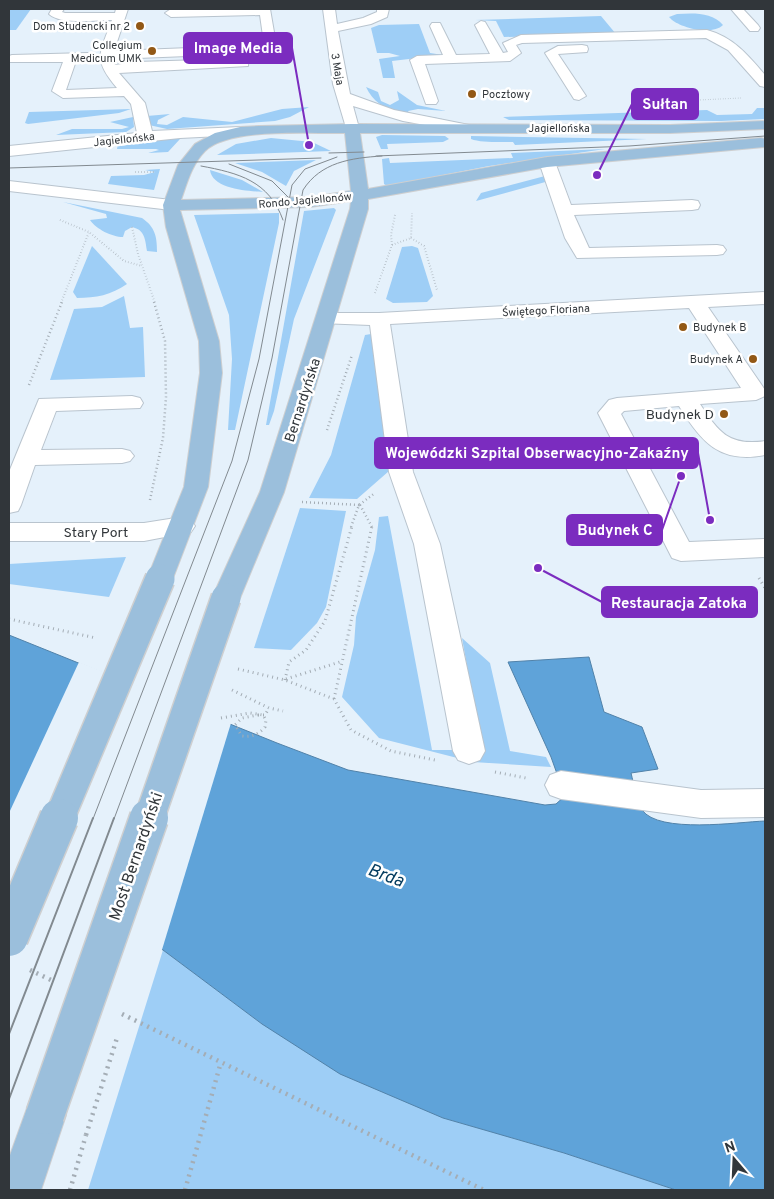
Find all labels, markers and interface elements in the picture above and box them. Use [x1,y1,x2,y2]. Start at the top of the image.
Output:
place label: Dom Studencki nr 2 [33,20,130,34]
marker: Dom Studencki nr 2 [134,20,146,32]
callout: Image Media [184,33,292,63]
place label: Collegium Medicum UMK [71,39,142,66]
text: Image Media [194,40,282,59]
marker: Collegium Medicum UMK [146,45,158,57]
street label: 3 Maja [327,52,347,87]
marker: Pocztowy [466,88,478,100]
place label: Pocztowy [482,88,530,102]
callout: Sułtan [632,89,698,119]
text: Sułtan [642,96,688,115]
street label: Jagiellońska [528,122,590,136]
street label: Jagiellońska [93,130,156,150]
street label: Rondo Jagiellonów [258,190,352,212]
street label: Świętego Floriana [502,301,590,320]
marker: Budynek B [677,321,689,333]
place label: Budynek B [693,321,746,335]
place label: Budynek A [690,353,743,367]
marker: Budynek A [747,353,759,365]
street label: Bernardyńska [282,356,325,445]
place label: Budynek D [646,407,714,424]
marker: Budynek D [718,408,730,420]
callout: Wojewódzki Szpital Obserwacyjno-Zakaźny [375,438,698,468]
text: Wojewódzki Szpital Obserwacyjno-Zakaźny [385,445,689,464]
callout: Budynek C [567,515,662,545]
text: Budynek C [577,522,653,541]
street label: Stary Port [64,525,128,542]
callout: Restauracja Zatoka [602,587,757,617]
text: Restauracja Zatoka [611,595,747,614]
street label: Most Bernardyński [106,790,168,924]
water label: Brda [364,859,407,894]
north arrow [709,1134,759,1184]
text: N [723,1138,738,1158]

